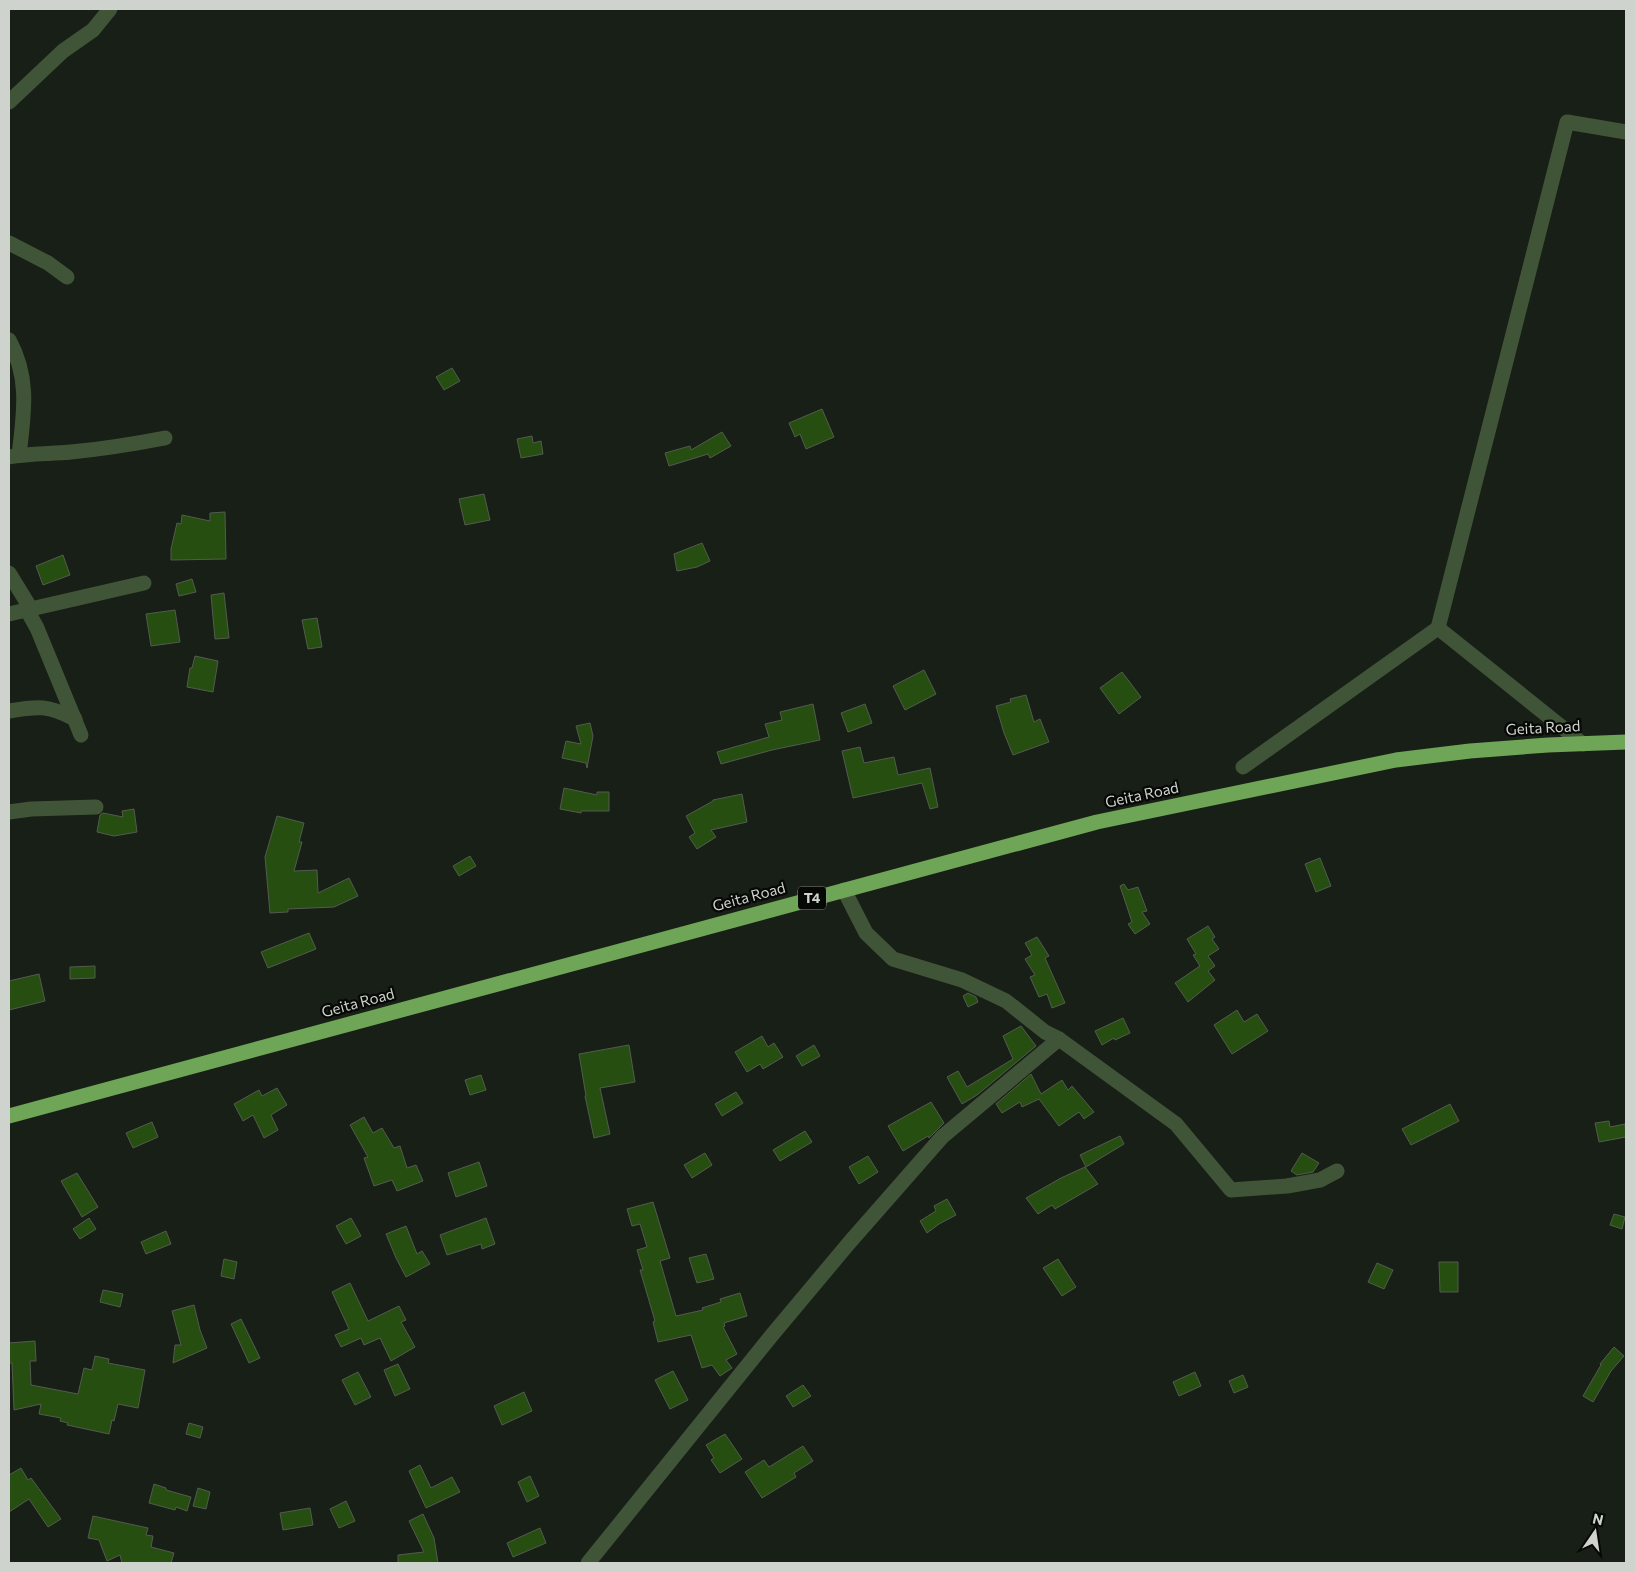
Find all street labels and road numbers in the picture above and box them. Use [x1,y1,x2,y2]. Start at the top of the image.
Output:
street label: Geita Road [1505,716,1581,738]
street label: Geita Road [1103,777,1180,811]
street label: Geita Road [710,878,787,914]
road number: T4 [798,886,826,910]
street label: Geita Road [319,984,396,1020]

